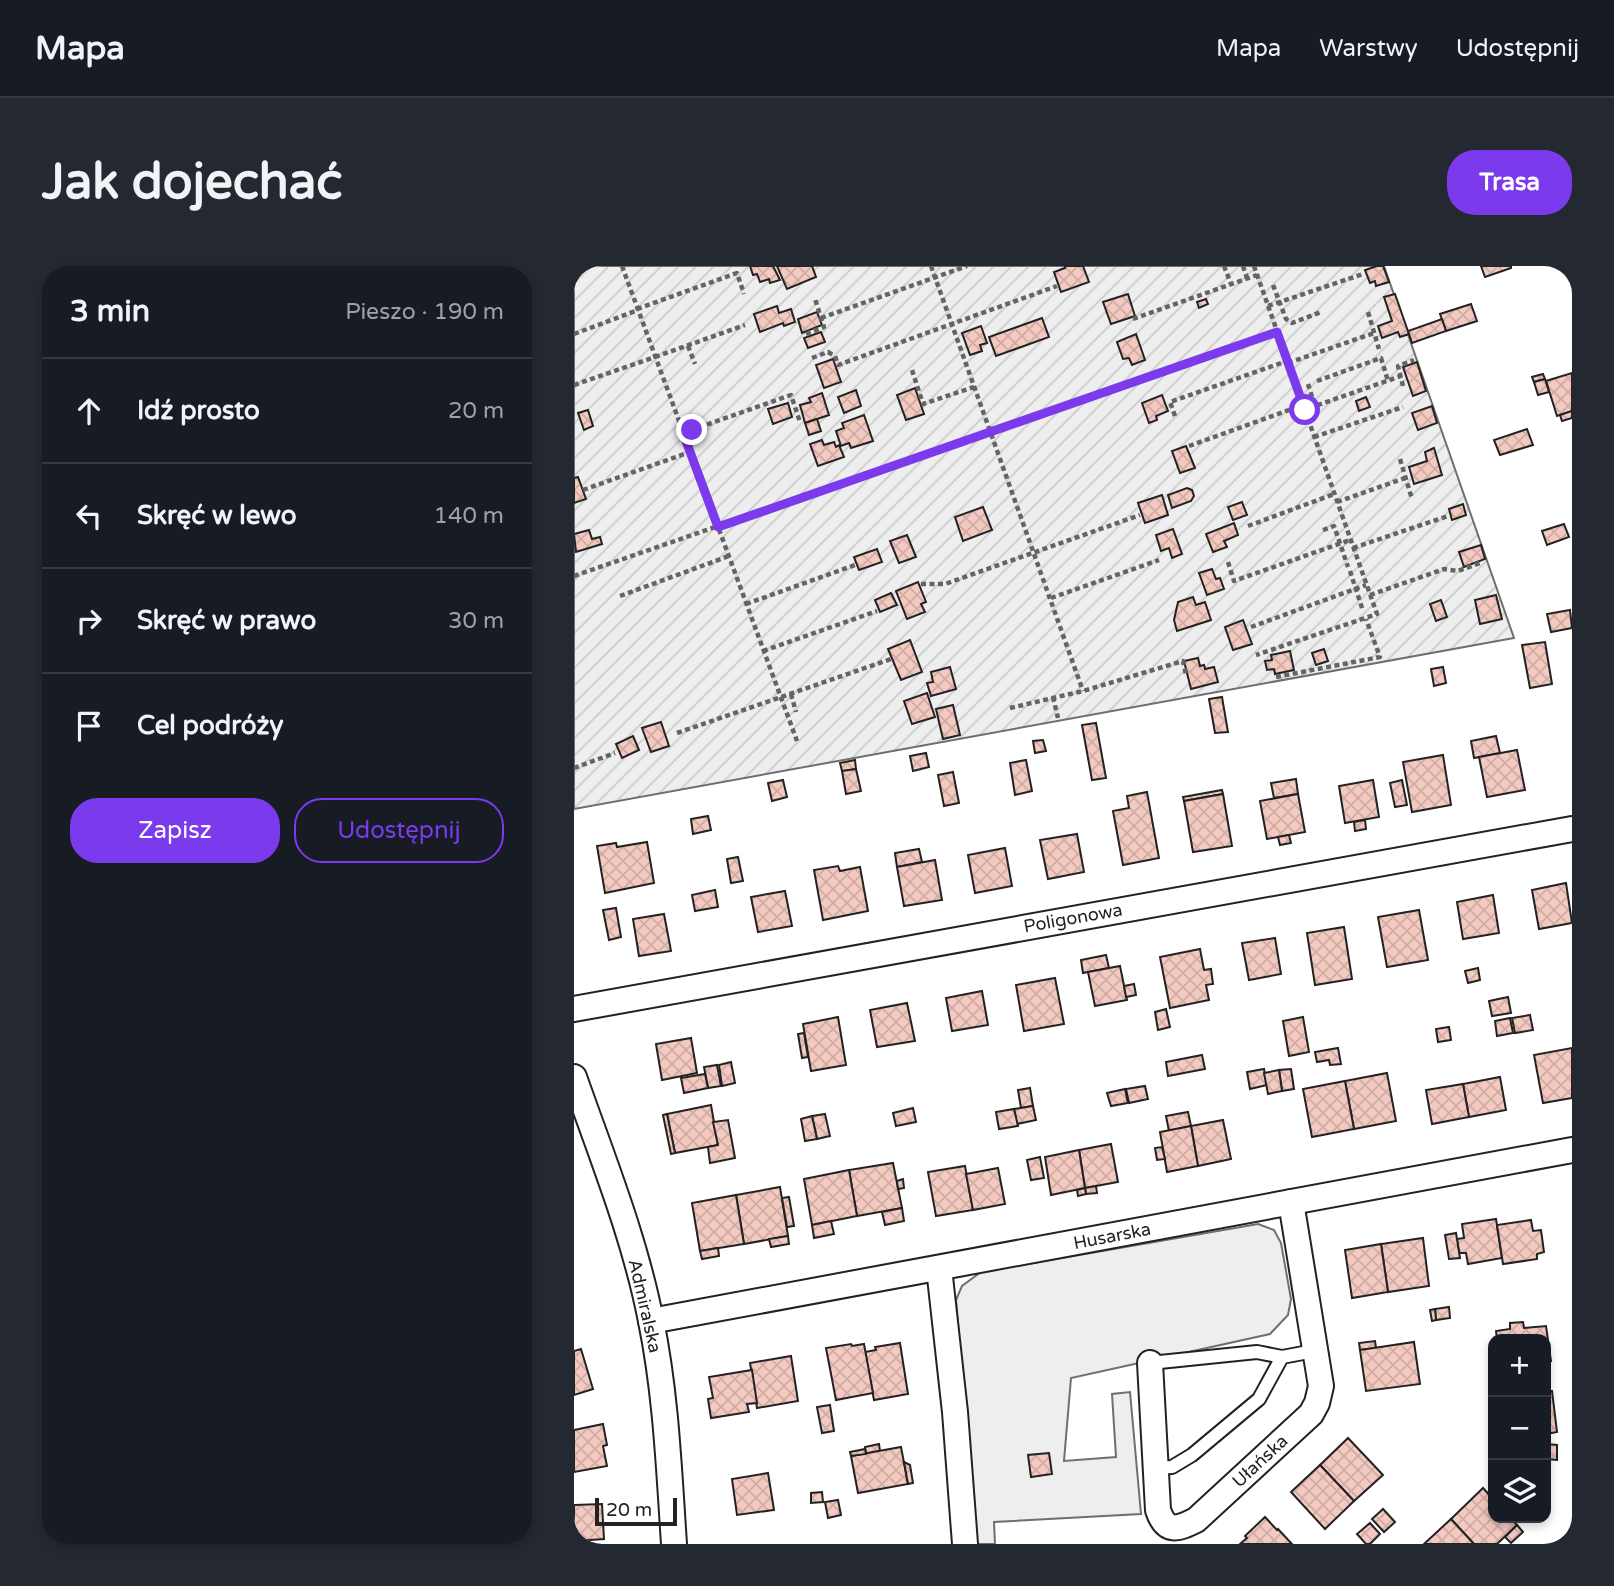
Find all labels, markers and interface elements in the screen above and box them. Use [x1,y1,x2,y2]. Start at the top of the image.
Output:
text: Mapa [35,29,125,68]
text: Mapa [1216,34,1281,63]
text: Warstwy [1319,34,1418,63]
text: Udostępnij [1456,34,1579,63]
button: Trasa [1447,150,1572,215]
text: Jak dojechać [42,153,342,212]
text: 3 min [70,293,150,330]
text: Pieszo · 190 m [345,298,504,326]
icon: ahead [70,392,108,430]
route start [1289,394,1320,425]
text: Idź prosto [137,395,260,426]
text: 20 m [448,397,504,425]
route end [676,414,707,445]
icon: left [70,497,108,535]
text: Skręć w lewo [137,500,297,531]
text: 140 m [434,502,504,530]
icon: right [70,602,108,640]
text: Skręć w prawo [137,605,316,636]
text: 30 m [448,607,504,635]
icon: arrive [70,707,108,745]
text: Cel podróży [137,710,284,741]
button: Zapisz [70,798,280,863]
button: Udostępnij [294,798,504,863]
street label: Poligonowa [1022,898,1124,938]
street label: Husarska [1071,1218,1153,1254]
street label: Admiralska [624,1257,666,1355]
map controls [1488,1334,1551,1523]
button: + [1488,1334,1551,1397]
button: − [1488,1397,1551,1460]
street label: Ułańska [1228,1430,1292,1492]
button: layers [1488,1460,1551,1523]
scale bar [595,1495,677,1527]
text: 20 m [606,1499,652,1521]

